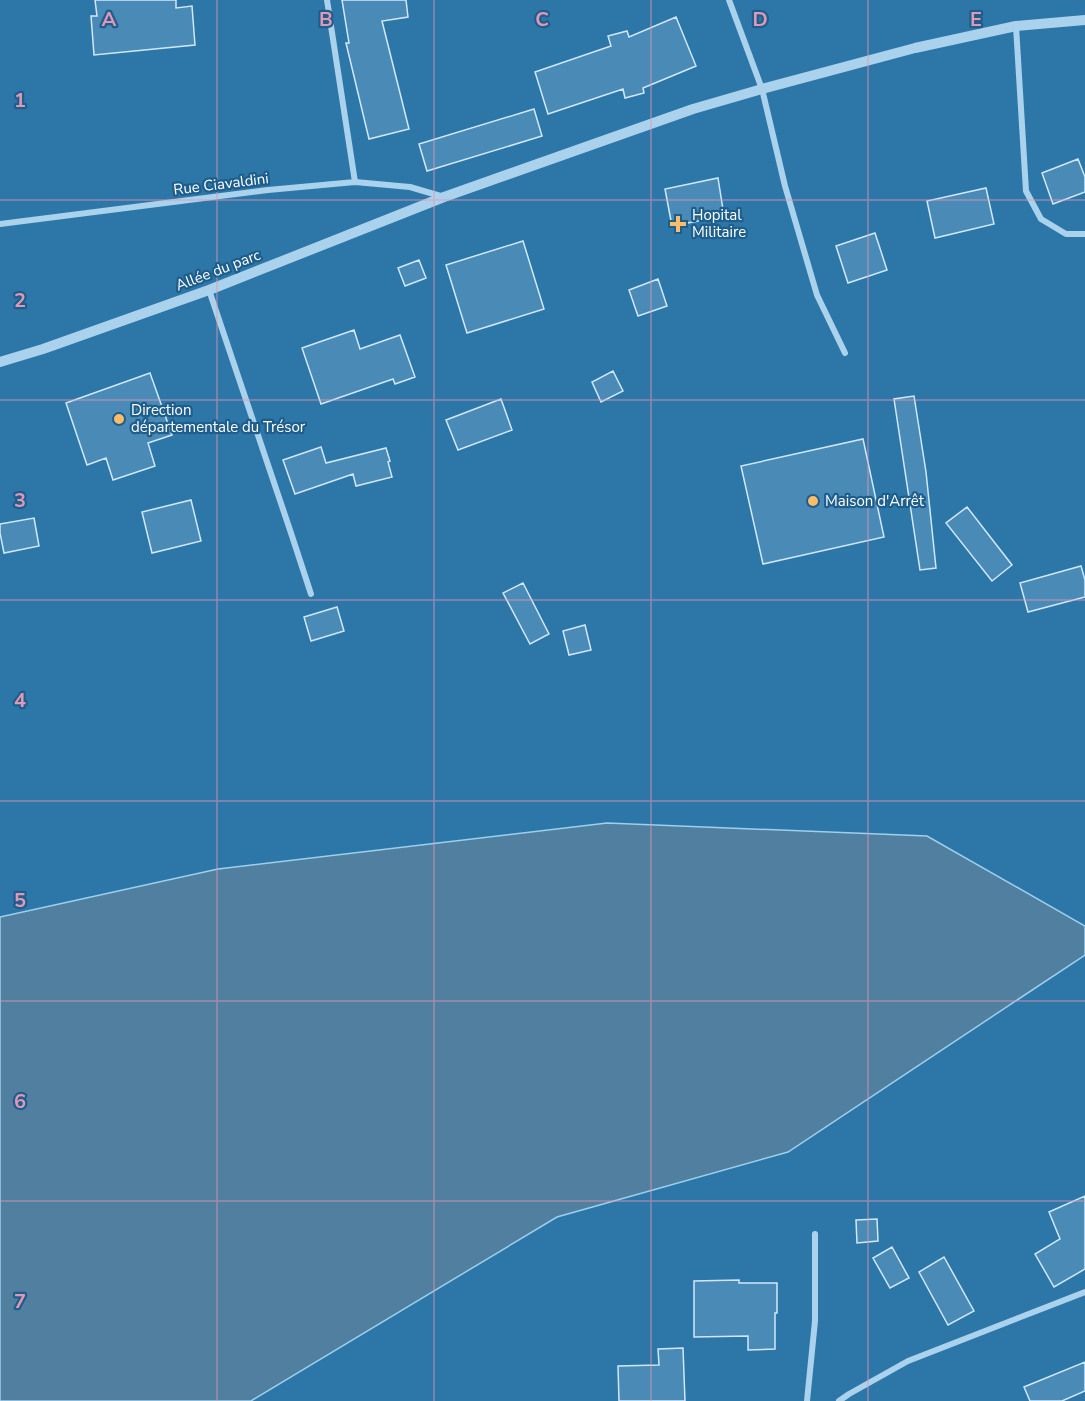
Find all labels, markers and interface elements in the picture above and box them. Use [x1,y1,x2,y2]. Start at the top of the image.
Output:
text: A [102,6,117,33]
text: B [319,6,333,33]
text: C [535,6,549,33]
text: D [752,6,768,33]
text: E [970,6,982,33]
text: 1 [14,87,26,114]
street label: Rue Ciavaldini [172,168,270,200]
place label: Hopital Militaire [692,205,746,242]
marker: Hopital Militaire [669,215,687,233]
street label: Allée du parc [173,245,263,295]
text: 2 [14,287,26,314]
place label: Direction départementale du Trésor [131,400,306,437]
marker: Direction départementale du Trésor [112,412,126,426]
text: 3 [14,487,26,514]
place label: Maison d'Arrêt [825,491,925,511]
marker: Maison d'Arrêt [806,494,820,508]
text: 4 [14,687,26,714]
text: 5 [14,887,26,914]
text: 6 [14,1088,26,1115]
text: 7 [14,1288,26,1315]

